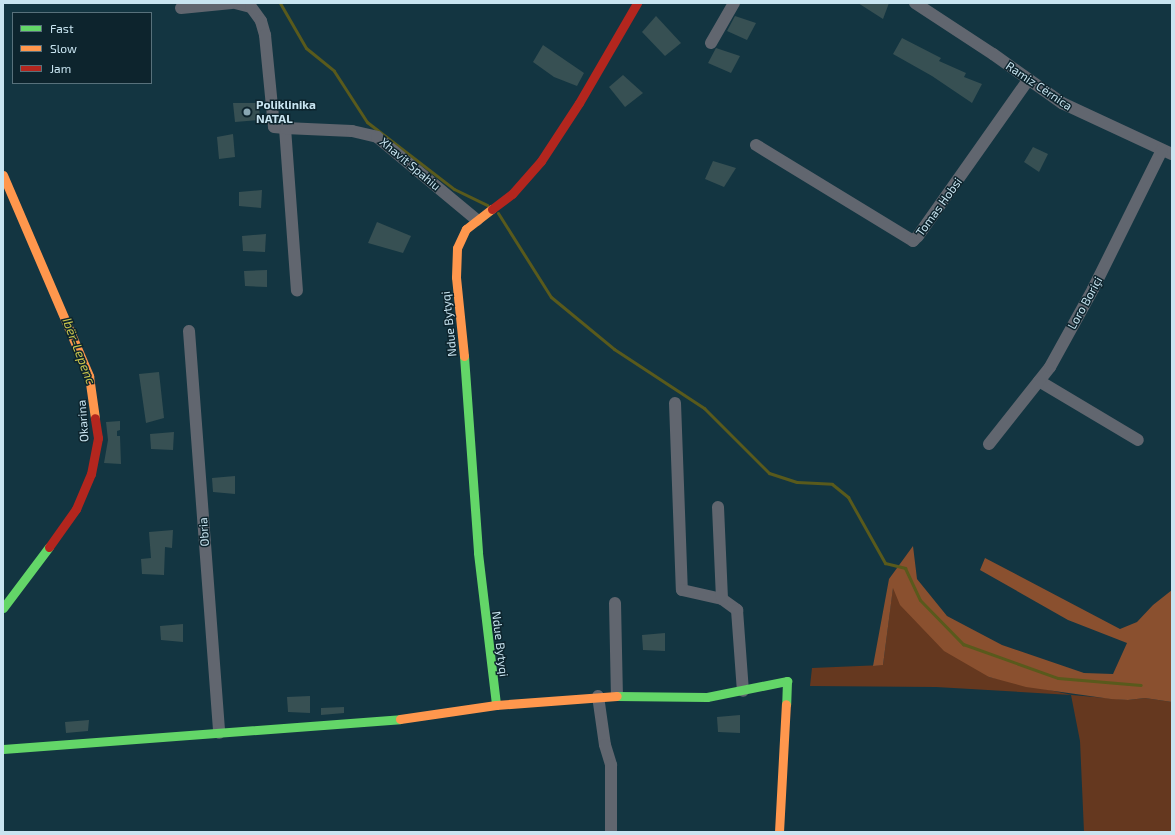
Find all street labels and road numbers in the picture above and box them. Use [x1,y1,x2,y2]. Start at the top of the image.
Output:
street label: Ramiz Cërnica [1003,59,1075,113]
street label: Xhavit Spahiu [377,135,443,193]
street label: Tomas Hobsi [913,175,965,239]
street label: Loro Boriçi [1065,274,1105,332]
street label: Ndue Bytyqi [438,291,460,357]
street label: Okarina [74,400,92,442]
street label: Obria [196,517,212,547]
street label: Ndue Bytyqi [489,610,511,678]

